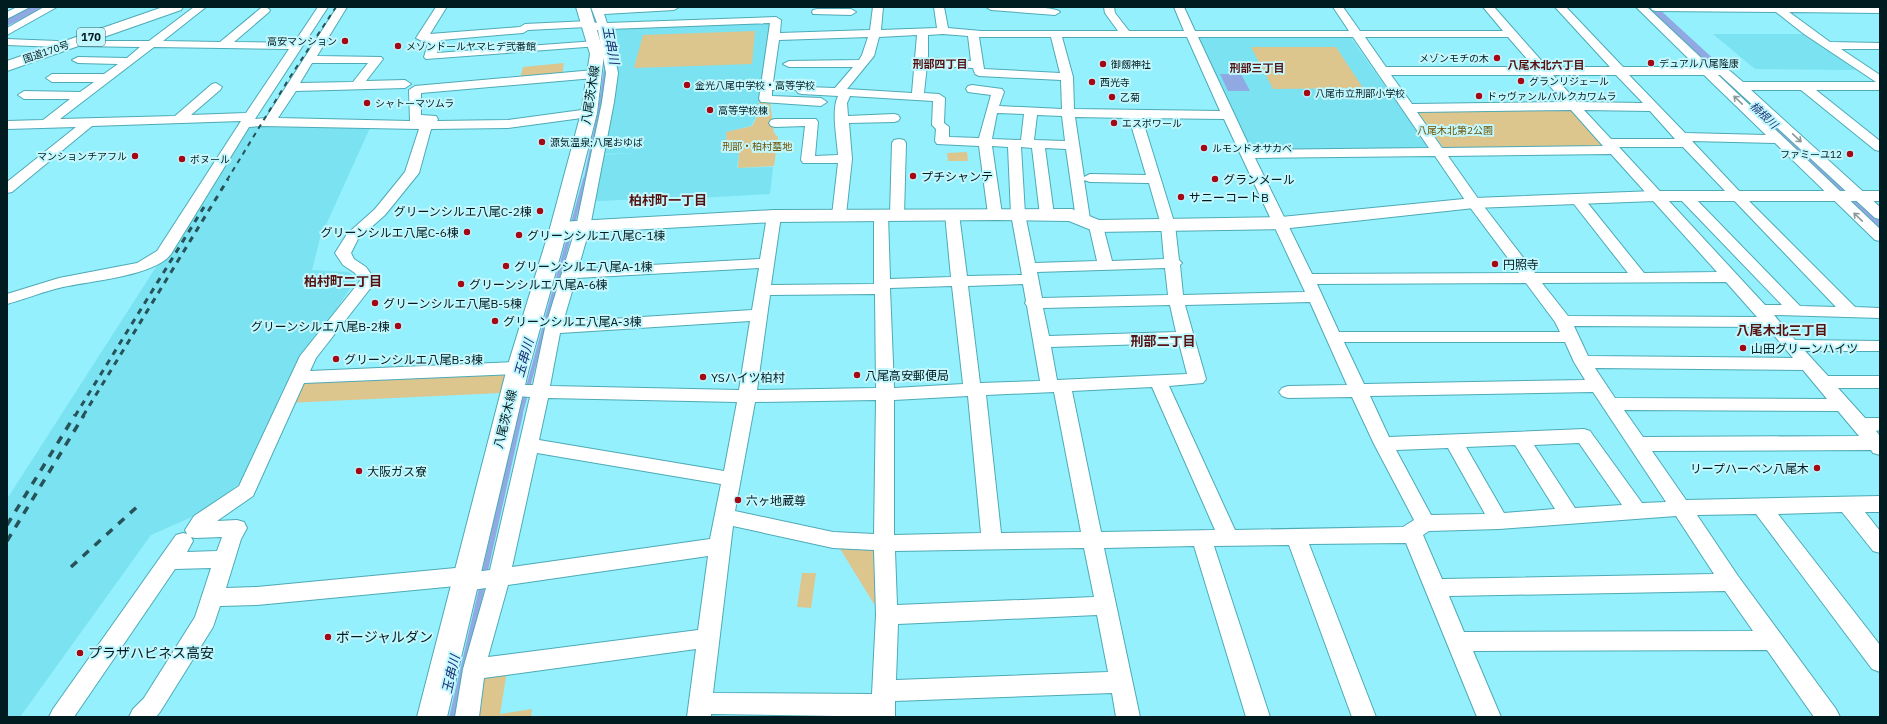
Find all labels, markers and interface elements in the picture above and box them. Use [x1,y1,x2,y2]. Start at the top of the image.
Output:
water label: 玉串川 [599,24,623,68]
road number: 170 [77,28,105,46]
place label: 高安マンション [267,35,337,48]
marker: 高安マンション [340,36,350,46]
street label: 国道170号 [21,38,71,66]
place label: メゾンドールヤマヒデ弐番館 [406,40,536,53]
marker: メゾンドールヤマヒデ弐番館 [393,41,403,51]
place label: メゾンモチの木 [1419,52,1489,65]
marker: メゾンモチの木 [1492,53,1502,63]
district label: 刑部四丁目 [913,57,968,71]
place label: デュアル八尾隆康 [1659,57,1739,70]
place label: 御劔神社 [1111,58,1151,71]
district label: 八尾木北六丁目 [1508,58,1585,72]
marker: デュアル八尾隆康 [1646,58,1656,68]
marker: 御劔神社 [1098,59,1108,69]
district label: 刑部三丁目 [1230,61,1285,75]
street label: 八尾茨木線 [578,64,602,126]
place label: グランリジェール [1529,75,1609,88]
place label: 西光寺 [1100,76,1130,89]
marker: グランリジェール [1516,76,1526,86]
marker: 西光寺 [1087,77,1097,87]
place label: 金光八尾中学校・高等学校 [695,79,815,92]
marker: 金光八尾中学校・高等学校 [682,80,692,90]
place label: 八尾市立刑部小学校 [1315,87,1405,100]
marker: 八尾市立刑部小学校 [1302,88,1312,98]
place label: ドゥヴァンルパルクカワムラ [1487,90,1617,103]
place label: 乙菊 [1120,91,1140,104]
marker: ドゥヴァンルパルクカワムラ [1474,91,1484,101]
marker: 乙菊 [1107,92,1117,102]
one-way arrow [1733,95,1743,105]
place label: シャトーマツムラ [375,97,454,110]
marker: シャトーマツムラ [362,98,372,108]
water label: 楠根川 [1747,99,1782,132]
place label: 高等学校棟 [718,104,768,117]
marker: 高等学校棟 [705,105,715,115]
place label: エスポワール [1122,117,1182,130]
marker: エスポワール [1109,118,1119,128]
park label: 八尾木北第2公園 [1417,124,1493,137]
one-way arrow [1791,133,1802,142]
place label: 源気温泉;八尾おゆば [550,136,643,149]
marker: 源気温泉;八尾おゆば [537,137,547,147]
park label: 刑部・柏村墓地 [722,140,793,153]
place label: ルモンドオサカベ [1212,142,1292,155]
marker: ルモンドオサカベ [1199,143,1209,153]
place label: ファミーユ12 [1780,148,1842,161]
marker: ファミーユ12 [1845,149,1855,159]
place label: マンションチアフル [37,150,127,163]
marker: マンションチアフル [130,151,140,161]
place label: ボヌール [190,153,230,166]
marker: ボヌール [177,154,187,164]
place label: プチシャンテ [921,169,993,184]
marker: プチシャンテ [908,171,918,181]
place label: グランメール [1223,172,1295,187]
marker: グランメール [1210,174,1220,184]
place label: サニーコートB [1189,190,1269,205]
district label: 柏村町一丁目 [629,192,707,209]
marker: サニーコートB [1176,192,1186,202]
place label: グリーンシルエ八尾C-2棟 [393,204,532,219]
marker: グリーンシルエ八尾C-2棟 [535,206,545,216]
one-way arrow [1853,212,1863,221]
place label: グリーンシルエ八尾C-6棟 [320,225,459,240]
marker: グリーンシルエ八尾C-6棟 [462,227,472,237]
place label: グリーンシルエ八尾C-1棟 [527,228,666,243]
marker: グリーンシルエ八尾C-1棟 [514,230,524,240]
place label: 円照寺 [1503,257,1539,272]
place label: グリーンシルエ八尾A-1棟 [514,259,653,274]
marker: 円照寺 [1490,259,1500,269]
marker: グリーンシルエ八尾A-1棟 [501,261,511,271]
district label: 柏村町二丁目 [304,273,382,290]
place label: グリーンシルエ八尾A-6棟 [469,277,608,292]
marker: グリーンシルエ八尾A-6棟 [456,279,466,289]
place label: グリーンシルエ八尾B-5棟 [383,296,522,311]
marker: グリーンシルエ八尾B-5棟 [370,298,380,308]
place label: グリーンシルエ八尾A-3棟 [503,314,642,329]
marker: グリーンシルエ八尾A-3棟 [490,316,500,326]
place label: グリーンシルエ八尾B-2棟 [251,319,390,334]
marker: グリーンシルエ八尾B-2棟 [393,321,403,331]
district label: 八尾木北三丁目 [1736,322,1828,339]
district label: 刑部二丁目 [1130,333,1196,350]
water label: 玉串川 [510,335,538,379]
place label: 山田グリーンハイツ [1751,341,1858,356]
marker: 山田グリーンハイツ [1738,343,1748,353]
place label: グリーンシルエ八尾B-3棟 [344,352,483,367]
marker: グリーンシルエ八尾B-3棟 [331,354,341,364]
place label: 八尾高安郵便局 [865,368,949,383]
place label: YSハイツ柏村 [711,370,786,385]
marker: 八尾高安郵便局 [852,370,862,380]
marker: YSハイツ柏村 [698,372,708,382]
street label: 八尾茨木線 [490,388,520,450]
place label: リープハーベン八尾木 [1690,461,1809,476]
marker: リープハーベン八尾木 [1812,463,1822,473]
place label: 大阪ガス寮 [367,464,427,479]
marker: 大阪ガス寮 [354,466,364,476]
place label: 六ヶ地蔵尊 [746,493,806,508]
marker: 六ヶ地蔵尊 [733,495,743,505]
place label: ボージャルダン [336,628,433,646]
marker: ボージャルダン [323,632,333,642]
place label: プラザハピネス高安 [88,644,214,662]
marker: プラザハピネス高安 [75,648,85,658]
water label: 玉串川 [438,651,464,695]

